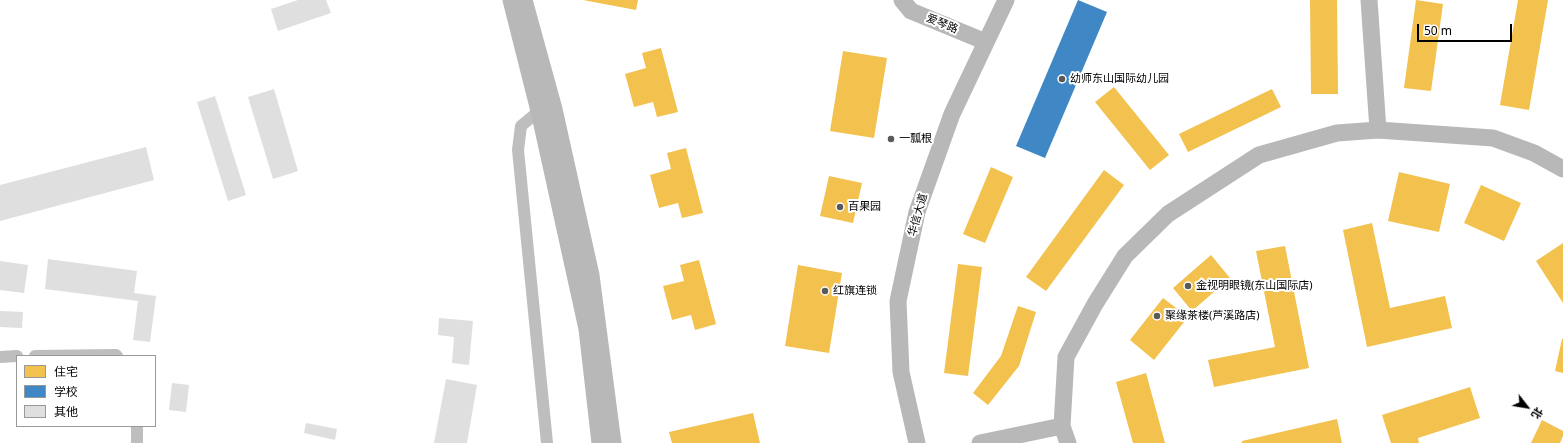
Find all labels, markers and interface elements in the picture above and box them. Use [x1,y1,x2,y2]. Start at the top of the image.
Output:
street label: 爱琴路 [924,12,960,36]
scale bar [1419,16,1514,42]
text: 50 m [1424,22,1452,39]
place label: 幼师东山国际幼儿园 [1070,72,1169,86]
marker: 幼师东山国际幼儿园 [1057,74,1067,84]
place label: 一瓢根 [899,132,932,146]
marker: 一瓢根 [886,134,896,144]
street label: 华信大道 [906,192,930,238]
place label: 百果园 [848,200,881,214]
marker: 百果园 [835,202,845,212]
place label: 金视明眼镜(东山国际店) [1196,279,1313,293]
marker: 金视明眼镜(东山国际店) [1183,281,1193,291]
place label: 红旗连锁 [833,284,877,298]
marker: 红旗连锁 [820,286,830,296]
place label: 聚缘茶楼(芦溪路店) [1165,309,1260,323]
marker: 聚缘茶楼(芦溪路店) [1152,311,1162,321]
legend [16,355,156,427]
text: 住宅 [54,363,78,380]
text: 学校 [54,383,78,400]
north arrow [1507,387,1547,427]
text: 其他 [54,403,78,420]
text: 北 [1528,405,1547,422]

